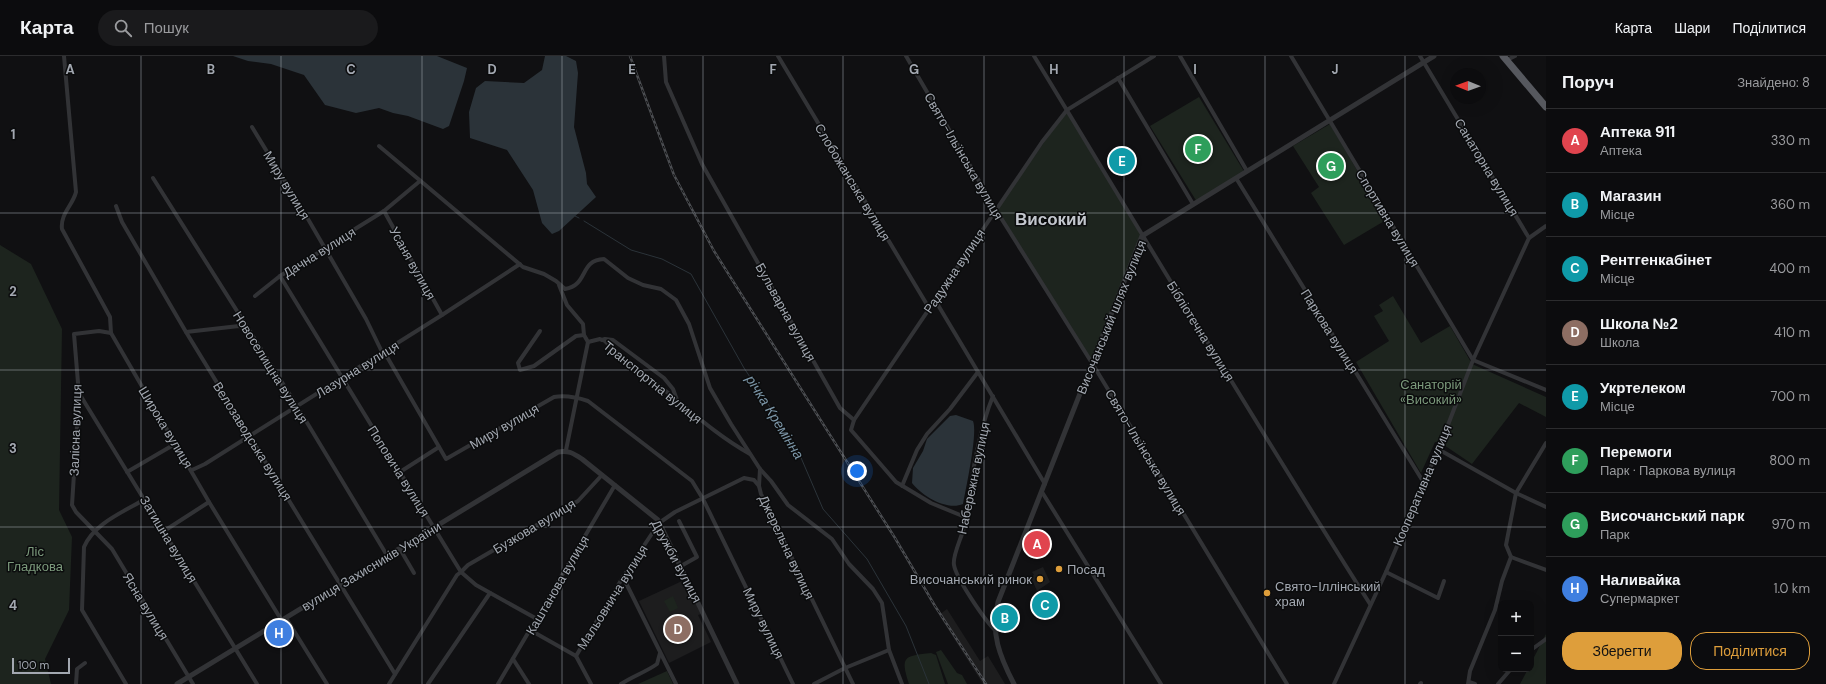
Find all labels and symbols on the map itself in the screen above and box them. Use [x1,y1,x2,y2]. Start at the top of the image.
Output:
text: A [65,61,75,78]
text: B [207,61,215,78]
text: C [346,61,356,78]
text: D [487,61,497,78]
text: E [628,61,636,78]
text: F [769,61,777,78]
text: G [909,61,919,78]
text: H [1049,61,1059,78]
text: I [1193,61,1197,78]
text: J [1331,61,1339,78]
north arrow [1450,68,1486,104]
street label: Свято-Ільїнська вулиця [920,90,1007,223]
street label: Санаторна вулиця [1451,115,1522,219]
street label: Слобожанська вулиця [811,120,894,244]
text: 1 [11,126,15,143]
pin: F [1185,134,1211,164]
pin: E [1109,146,1135,176]
street label: Миру вулиця [259,148,314,223]
pin: G [1318,151,1344,181]
street label: Спортивна вулиця [1352,166,1423,270]
district label: Високий [1015,208,1087,230]
street label: Дачна вулиця [280,223,359,282]
street label: Усаня вулиця [386,224,440,303]
street label: Радужна вулиця [920,226,989,317]
street label: Височанський шлях вулиця [1073,238,1150,397]
street label: Бульварна вулиця [751,260,820,365]
street label: Бібліотечна вулиця [1163,278,1238,385]
text: 2 [9,283,17,300]
street label: Паркова вулиця [1297,286,1362,377]
street label: Новоселищна вулиця [229,308,312,427]
street label: Лазурна вулиця [312,337,402,402]
street label: Транспортна вулиця [600,337,706,428]
water label: річка Кремінна [741,371,808,463]
park label: Санаторій «Високий» [1400,376,1462,408]
street label: Велозаводська вулиця [209,379,296,504]
street label: Широка вулиця [134,383,197,471]
street label: Залісна вулиця [65,384,86,476]
street label: Свято-Ільїнська вулиця [1101,386,1190,518]
street label: Миру вулиця [467,400,542,453]
street label: Набережна вулиця [953,420,994,536]
street label: Поповича вулиця [364,422,434,520]
street label: Кооперативна вулиця [1389,422,1456,549]
text: 3 [9,440,17,457]
your location [847,461,867,481]
street label: Джерельна вулиця [755,492,818,602]
street label: Затишна вулиця [136,493,201,586]
street label: Бузкова вулиця [490,495,579,558]
street label: Дружби вулиця [648,517,706,606]
street label: вулиця Захисників України [298,518,444,615]
pin: A [1024,529,1050,559]
street label: Каштанова вулиця [522,532,593,638]
street label: Мальовнича вулиця [573,542,652,653]
park label: Ліс Гладкова [7,543,64,575]
place label: Посад [1067,561,1105,578]
marker: Посад [1054,564,1064,574]
street label: Ясна вулиця [119,569,172,643]
place label: Височанський ринок [910,571,1032,588]
marker: Височанський ринок [1035,574,1045,584]
place label: Свято-Іллінський храм [1275,578,1381,610]
street label: Миру вулиця [739,585,788,662]
marker: Свято-Іллінський храм [1262,588,1272,598]
pin: C [1032,590,1058,620]
text: 4 [9,597,17,614]
pin: B [992,603,1018,633]
pin: D [665,614,691,644]
pin: H [266,618,292,648]
scale bar [12,656,70,675]

